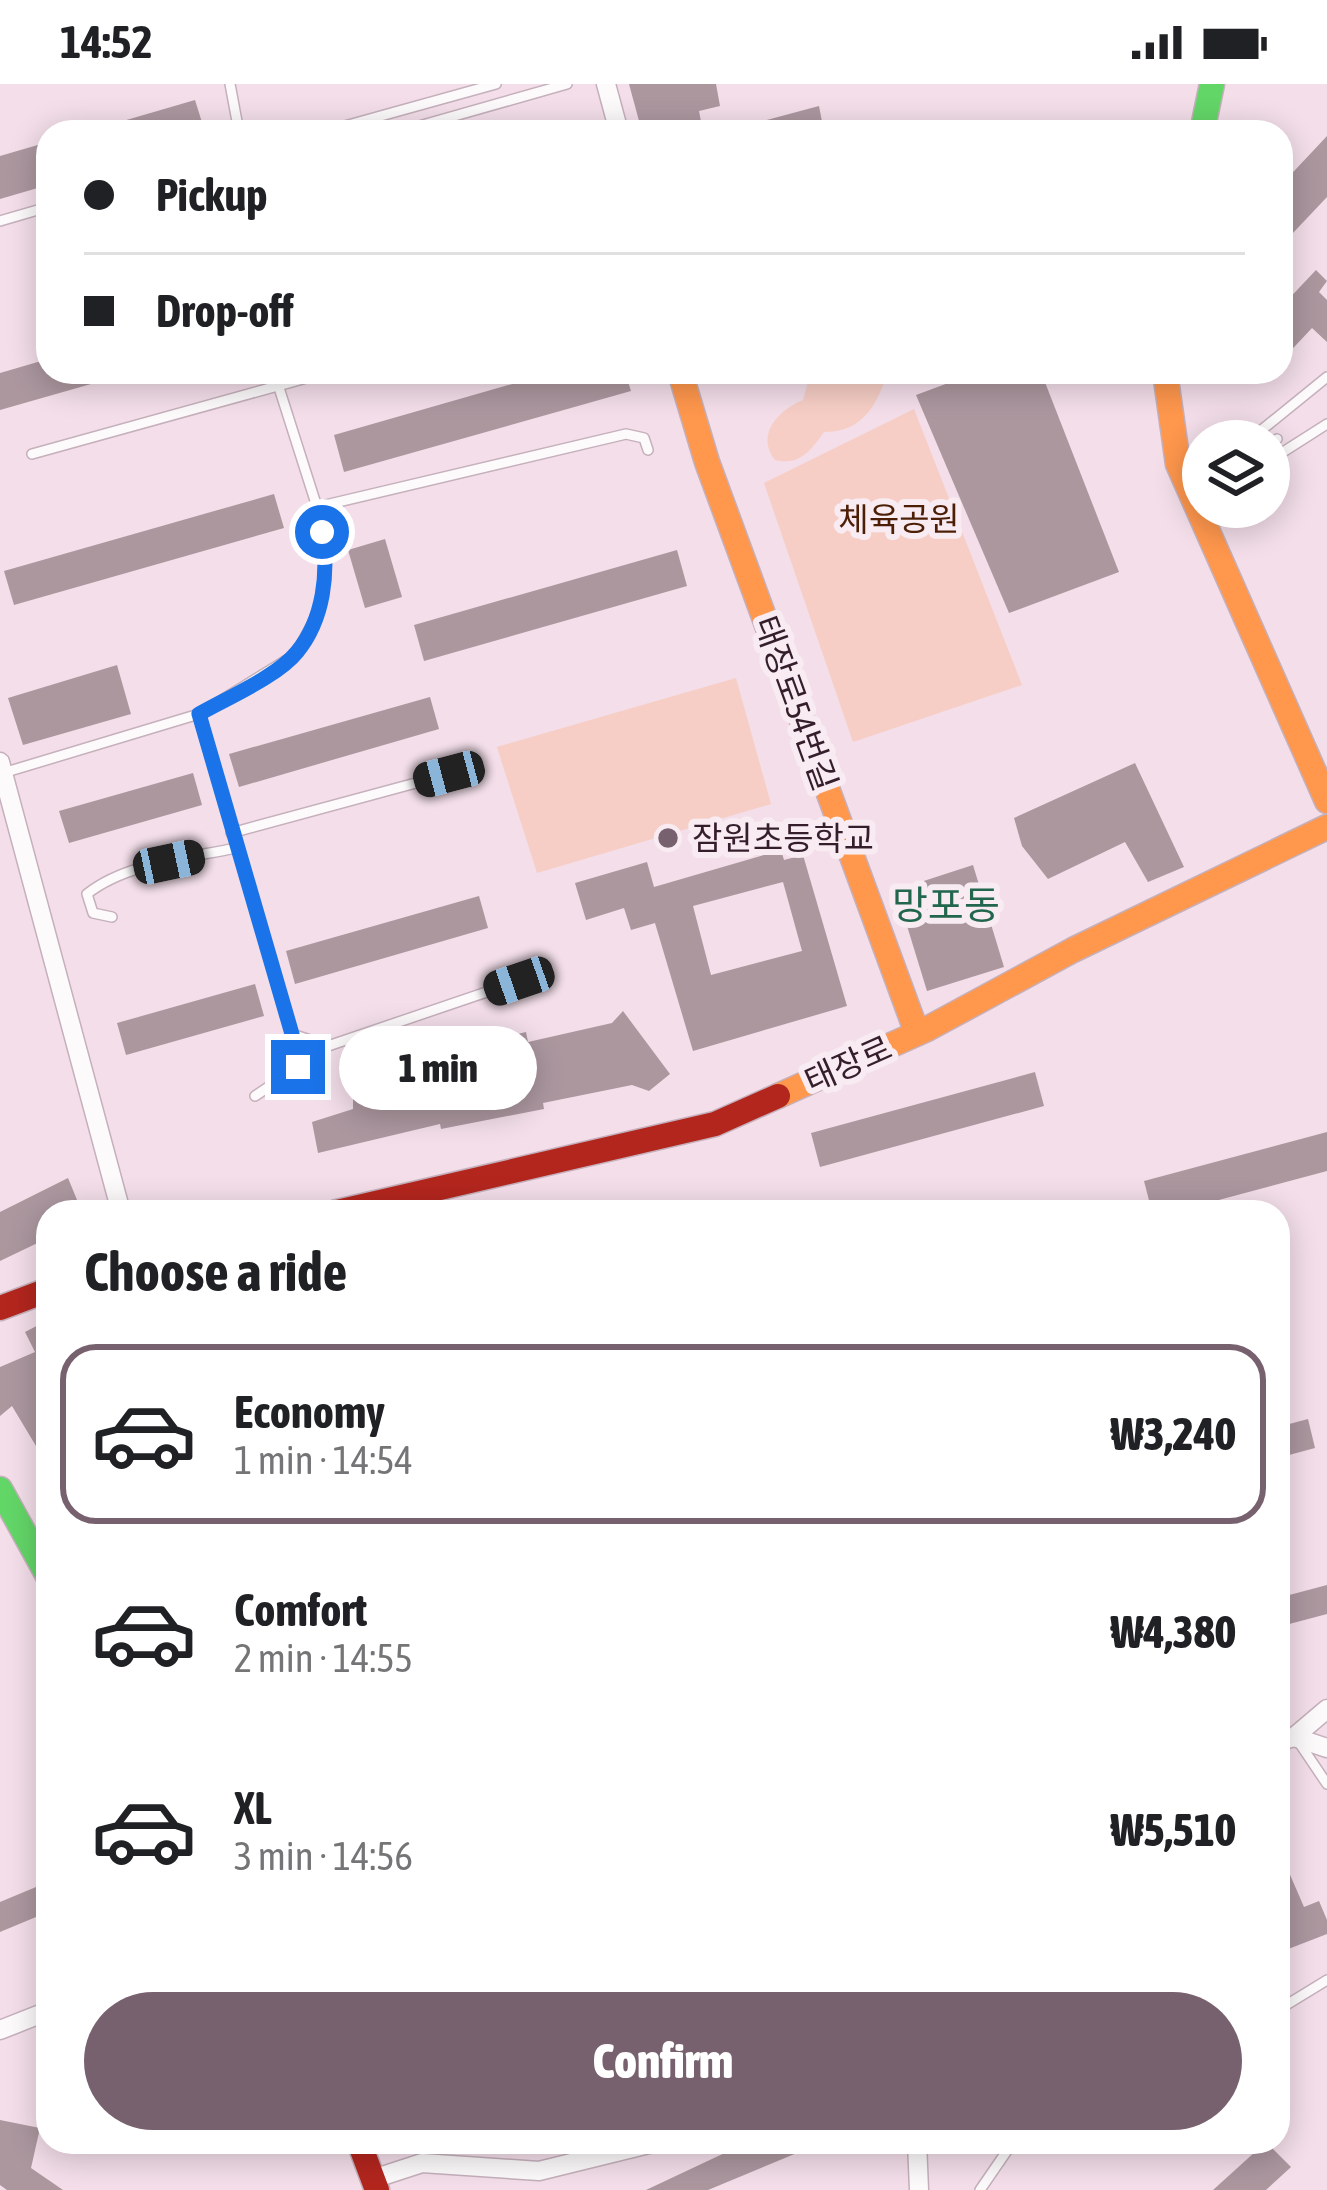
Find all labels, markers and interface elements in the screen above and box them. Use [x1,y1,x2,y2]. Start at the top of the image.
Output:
text: 14:52 [60,16,153,68]
text: Pickup [156,169,267,221]
text: Drop-off [156,285,294,337]
map controls [1182,420,1290,528]
button: layers [1182,420,1290,528]
park label: 체육공원 [838,500,960,538]
route start [295,505,349,559]
street label: 태장로54번길 [747,611,845,795]
car [410,747,488,801]
place label: 잠원초등학교 [692,819,874,857]
marker: 잠원초등학교 [655,825,681,851]
car [130,837,208,887]
district label: 망포동 [892,883,1000,927]
car [479,952,559,1010]
callout: 1 min [340,1025,538,1109]
street label: 태장로 [799,1028,897,1100]
route end [271,1040,325,1094]
text: 1 min [398,1046,478,1090]
text: Choose a ride [84,1241,347,1302]
icon: car [90,1380,198,1488]
text: Economy [234,1386,385,1438]
text: ₩3,240 [1111,1408,1236,1460]
text: 1 min · 14:54 [234,1438,413,1482]
icon: car [90,1578,198,1686]
text: Comfort [234,1584,367,1636]
text: ₩4,380 [1111,1606,1236,1658]
text: 2 min · 14:55 [234,1636,413,1680]
icon: car [90,1776,198,1884]
text: XL [234,1782,272,1834]
text: ₩5,510 [1111,1804,1236,1856]
text: 3 min · 14:56 [234,1834,413,1878]
button: Confirm [84,1992,1242,2130]

